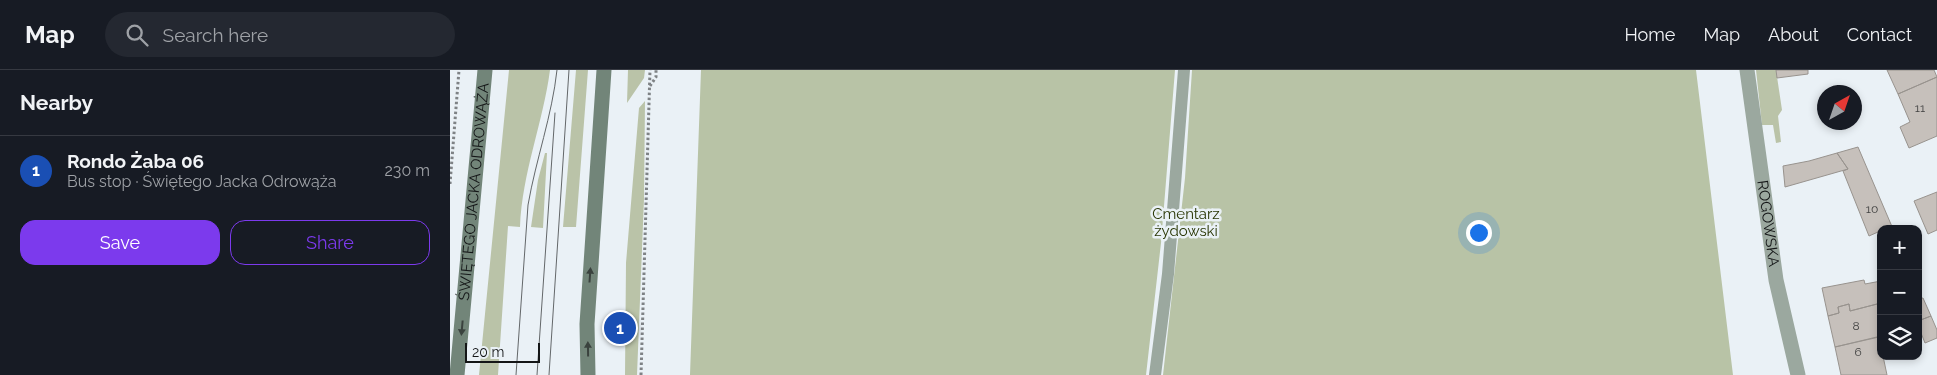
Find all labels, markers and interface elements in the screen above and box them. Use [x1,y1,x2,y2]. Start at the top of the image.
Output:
search box [105,12,455,57]
text: Map [25,20,75,49]
icon: search [123,21,151,49]
text: Search here [163,24,268,46]
text: Home [1624,24,1675,45]
text: Map [1703,24,1740,45]
text: About [1768,24,1819,45]
text: Contact [1847,24,1912,45]
street label: ŚWIĘTEGO JACKA ODROWĄŻA [455,82,493,301]
north arrow [1817,85,1862,130]
text: Nearby [20,90,93,115]
house number: 11 [1915,101,1925,115]
text: Rondo Żaba 06 [67,150,204,172]
text: 1 [32,161,40,180]
text: 230 m [385,161,430,180]
text: Bus stop · Świętego Jacka Odrowąża [67,172,336,191]
street label: ROGOWSKA [1753,179,1783,268]
house number: 10 [1866,202,1878,216]
park label: Cmentarz żydowski [1152,205,1220,240]
button: Save [20,220,220,265]
button: Share [230,220,430,265]
your location [1466,220,1492,246]
map controls [1877,225,1922,360]
button: + [1877,225,1922,270]
one-way arrow [587,267,595,283]
button: − [1877,270,1922,315]
pin: 1 [604,309,636,347]
button: layers [1877,315,1922,360]
house number: 8 [1852,319,1860,333]
one-way arrow [458,320,466,336]
scale bar [465,340,540,363]
one-way arrow [583,341,591,357]
text: 20 m [472,344,504,360]
house number: 6 [1854,345,1862,359]

